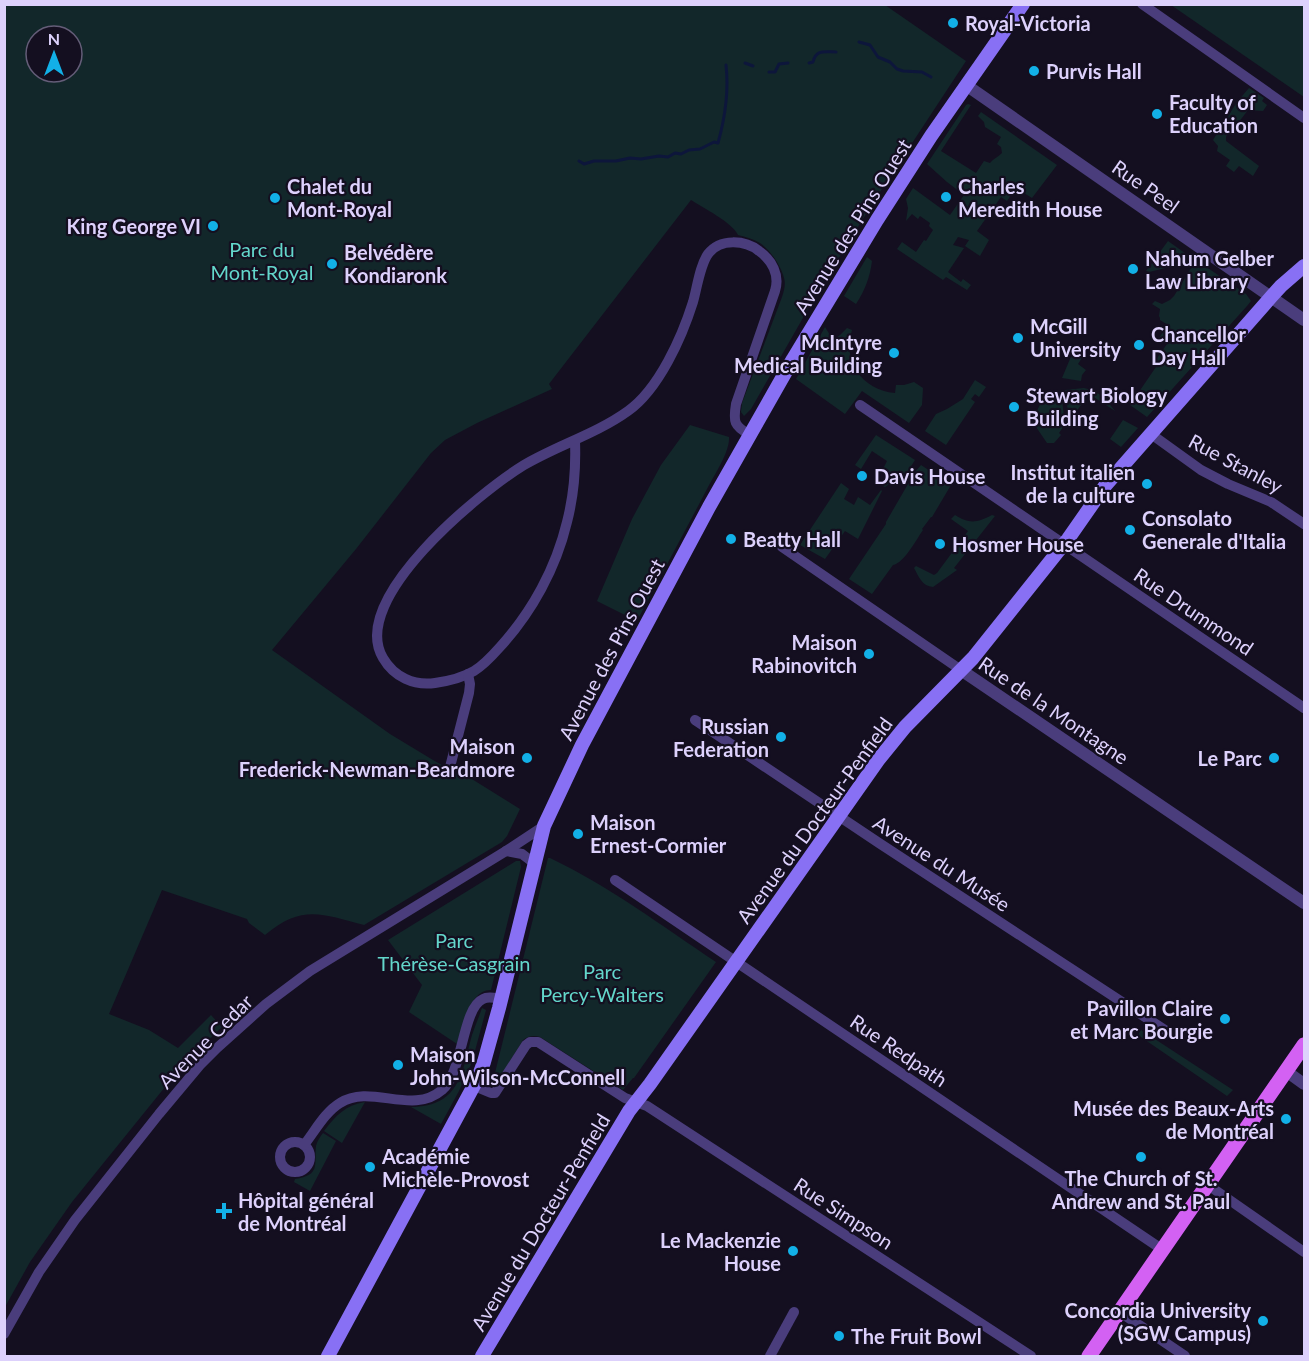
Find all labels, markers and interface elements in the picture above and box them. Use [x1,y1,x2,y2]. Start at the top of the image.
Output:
place label: Royal-Victoria [965,11,1091,35]
marker: Royal-Victoria [946,16,960,30]
north arrow [24,24,84,84]
text: N [48,29,60,48]
place label: Purvis Hall [1046,59,1142,83]
marker: Purvis Hall [1027,64,1041,78]
place label: Faculty of Education [1169,90,1258,137]
marker: Faculty of Education [1150,107,1164,121]
street label: Avenue des Pins Ouest [788,134,916,318]
street label: Rue Peel [1108,154,1184,218]
place label: Chalet du Mont-Royal [287,174,392,221]
place label: Charles Meredith House [958,174,1103,221]
marker: Charles Meredith House [939,190,953,204]
marker: Chalet du Mont-Royal [268,191,282,205]
place label: King George VI [67,214,201,238]
marker: King George VI [206,219,220,233]
park label: Parc du Mont-Royal [211,237,313,284]
place label: Belvédère Kondiaronk [344,240,447,287]
place label: Nahum Gelber Law Library [1145,246,1275,293]
marker: Belvédère Kondiaronk [325,257,339,271]
marker: Nahum Gelber Law Library [1126,262,1140,276]
place label: McGill University [1030,314,1122,361]
place label: Chancellor Day Hall [1151,322,1247,369]
place label: McIntyre Medical Building [734,330,882,377]
marker: McGill University [1011,331,1025,345]
marker: Chancellor Day Hall [1132,338,1146,352]
marker: McIntyre Medical Building [887,346,901,360]
place label: Stewart Biology Building [1026,383,1168,430]
marker: Stewart Biology Building [1007,400,1021,414]
street label: Rue Stanley [1185,428,1288,498]
place label: Institut italien de la culture [1011,460,1135,507]
place label: Davis House [874,464,986,488]
marker: Davis House [855,469,869,483]
marker: Institut italien de la culture [1140,477,1154,491]
place label: Consolato Generale d'Italia [1142,506,1286,553]
marker: Consolato Generale d'Italia [1123,523,1137,537]
place label: Beatty Hall [743,527,841,551]
marker: Beatty Hall [724,532,738,546]
place label: Hosmer House [952,532,1084,556]
marker: Hosmer House [933,537,947,551]
street label: Avenue des Pins Ouest [553,554,669,744]
street label: Rue Drummond [1130,562,1258,660]
place label: Maison Rabinovitch [751,630,857,677]
marker: Maison Rabinovitch [862,647,876,661]
street label: Rue de la Montagne [975,651,1133,769]
street label: Avenue du Docteur-Penfield [731,712,897,928]
place label: Russian Federation [673,714,769,761]
marker: Russian Federation [774,730,788,744]
place label: Maison Frederick-Newman-Beardmore [239,734,515,781]
place label: Le Parc [1198,746,1262,770]
marker: Maison Frederick-Newman-Beardmore [520,751,534,765]
marker: Le Parc [1267,751,1281,765]
place label: Maison Ernest-Cormier [590,810,727,857]
street label: Avenue du Musée [869,810,1015,916]
marker: Maison Ernest-Cormier [571,827,585,841]
park label: Parc Thérèse-Casgrain [378,928,530,975]
park label: Parc Percy-Walters [540,959,664,1006]
street label: Avenue Cedar [153,988,258,1093]
place label: Pavillon Claire et Marc Bourgie [1070,996,1213,1043]
street label: Rue Redpath [846,1009,952,1091]
marker: Pavillon Claire et Marc Bourgie [1218,1012,1232,1026]
place label: Maison John-Wilson-McConnell [410,1042,625,1089]
marker: Maison John-Wilson-McConnell [391,1058,405,1072]
place label: Musée des Beaux-Arts de Montréal [1073,1096,1274,1143]
street label: Avenue du Docteur-Penfield [466,1109,614,1335]
marker: Musée des Beaux-Arts de Montréal [1279,1112,1293,1126]
place label: Académie Michèle-Provost [381,1144,530,1191]
marker: The Church of St. Andrew and St. Paul [1134,1150,1148,1164]
marker: Académie Michèle-Provost [363,1160,377,1174]
place label: The Church of St. Andrew and St. Paul [1051,1166,1230,1213]
street label: Rue Simpson [790,1172,898,1254]
place label: Hôpital général de Montréal [238,1188,374,1235]
marker: Hôpital général de Montréal [215,1202,233,1220]
place label: Le Mackenzie House [660,1228,781,1275]
marker: Le Mackenzie House [786,1244,800,1258]
place label: Concordia University (SGW Campus) [1065,1298,1251,1345]
marker: Concordia University (SGW Campus) [1256,1314,1270,1328]
place label: The Fruit Bowl [851,1324,982,1348]
marker: The Fruit Bowl [832,1329,846,1343]

